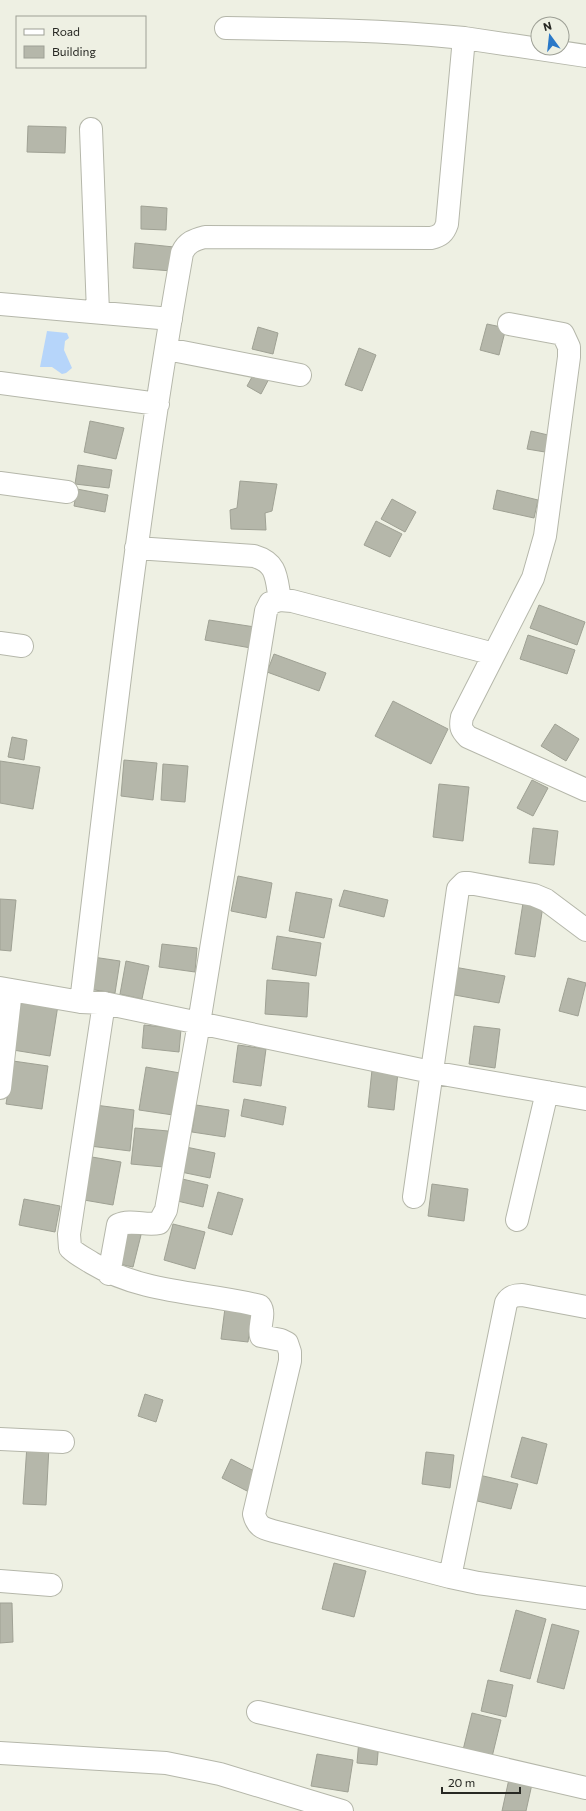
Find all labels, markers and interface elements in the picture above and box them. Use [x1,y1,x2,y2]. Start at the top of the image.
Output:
legend [16,16,146,68]
north arrow [530,16,570,56]
text: N [542,19,553,33]
text: Road [52,24,80,38]
text: Building [52,44,96,58]
scale bar [442,1769,520,1795]
text: 20 m [448,1775,475,1789]

